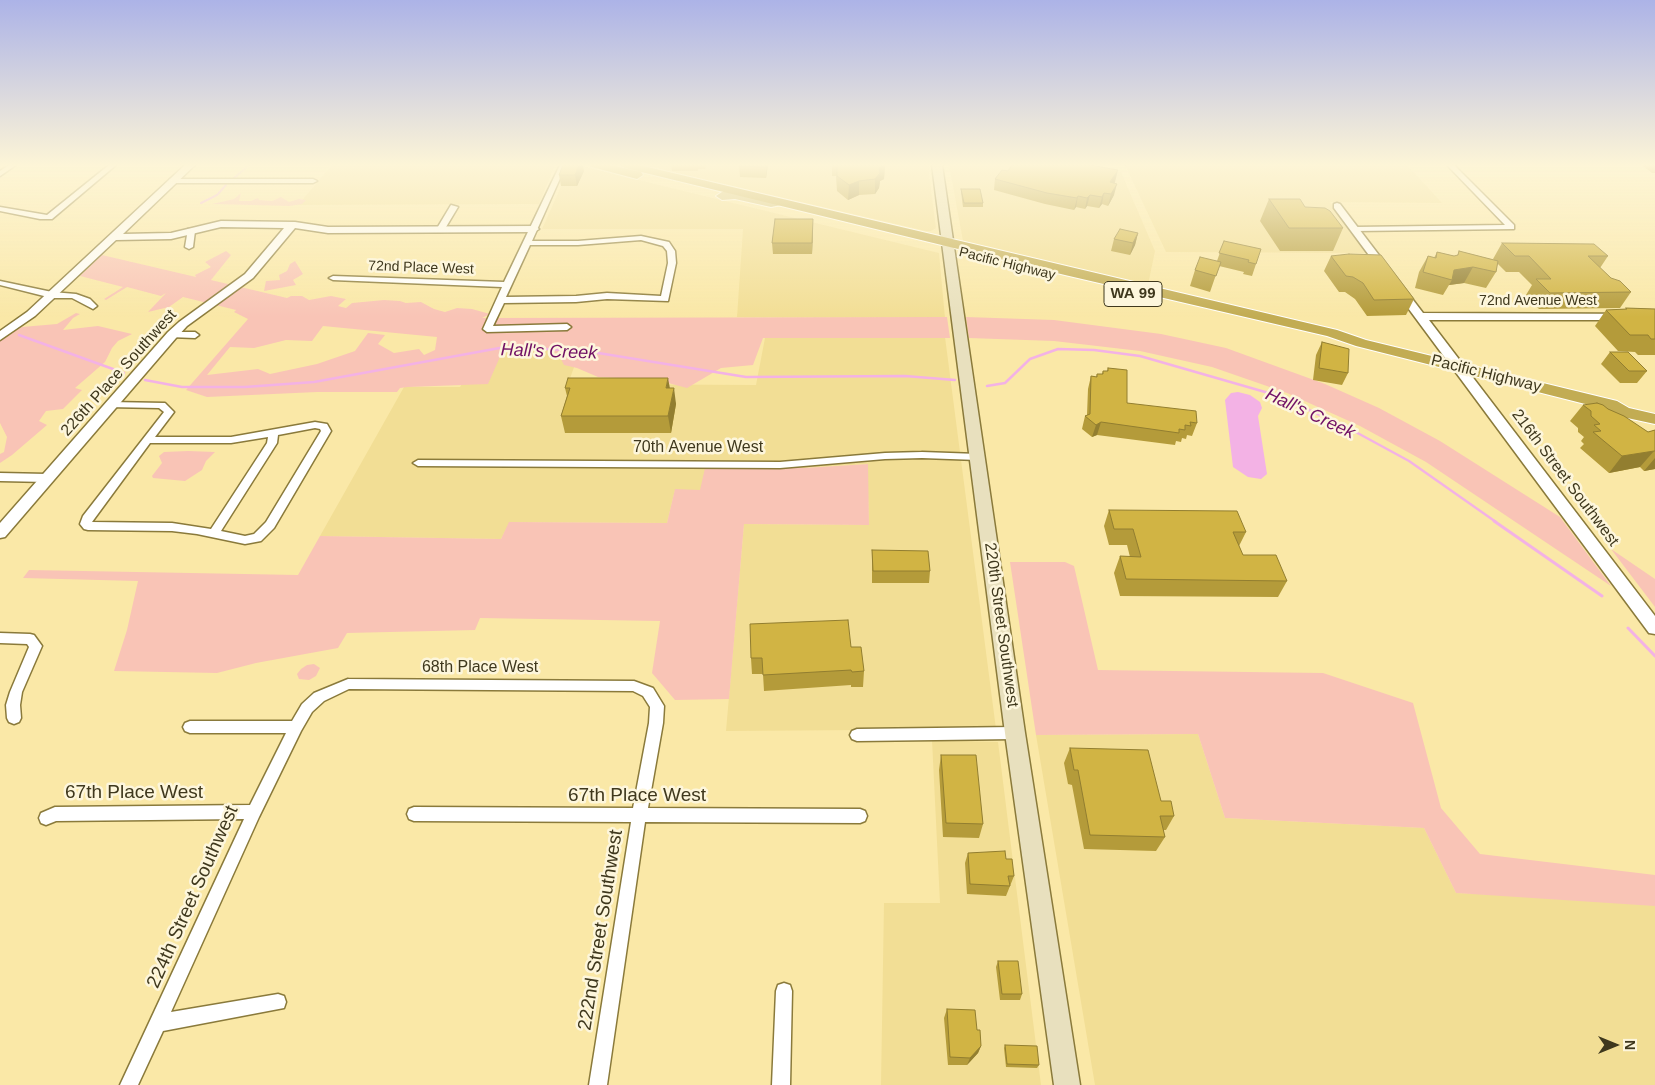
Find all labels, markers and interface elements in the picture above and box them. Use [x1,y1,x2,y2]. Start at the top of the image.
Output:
street label: Pacific Highway [957,244,1057,284]
street label: 72nd Place West [368,258,474,278]
road number: WA 99 [1104,282,1162,306]
street label: 72nd Avenue West [1479,293,1597,309]
street label: 226th Place Southwest [57,306,181,440]
water label: Hall's Creek [500,340,598,364]
street label: Pacific Highway [1429,351,1543,397]
water label: Hall's Creek [1262,384,1358,444]
street label: 216th Street Southwest [1507,406,1623,550]
street label: 70th Avenue West [633,438,763,458]
street label: 220th Street Southwest [980,541,1022,709]
street label: 68th Place West [422,658,538,678]
street label: 67th Place West [65,782,203,804]
street label: 67th Place West [568,785,706,807]
street label: 224th Street Southwest [142,802,244,992]
street label: 222nd Street Southwest [574,828,628,1032]
north arrow [1590,1020,1640,1070]
text: N [1622,1040,1638,1050]

